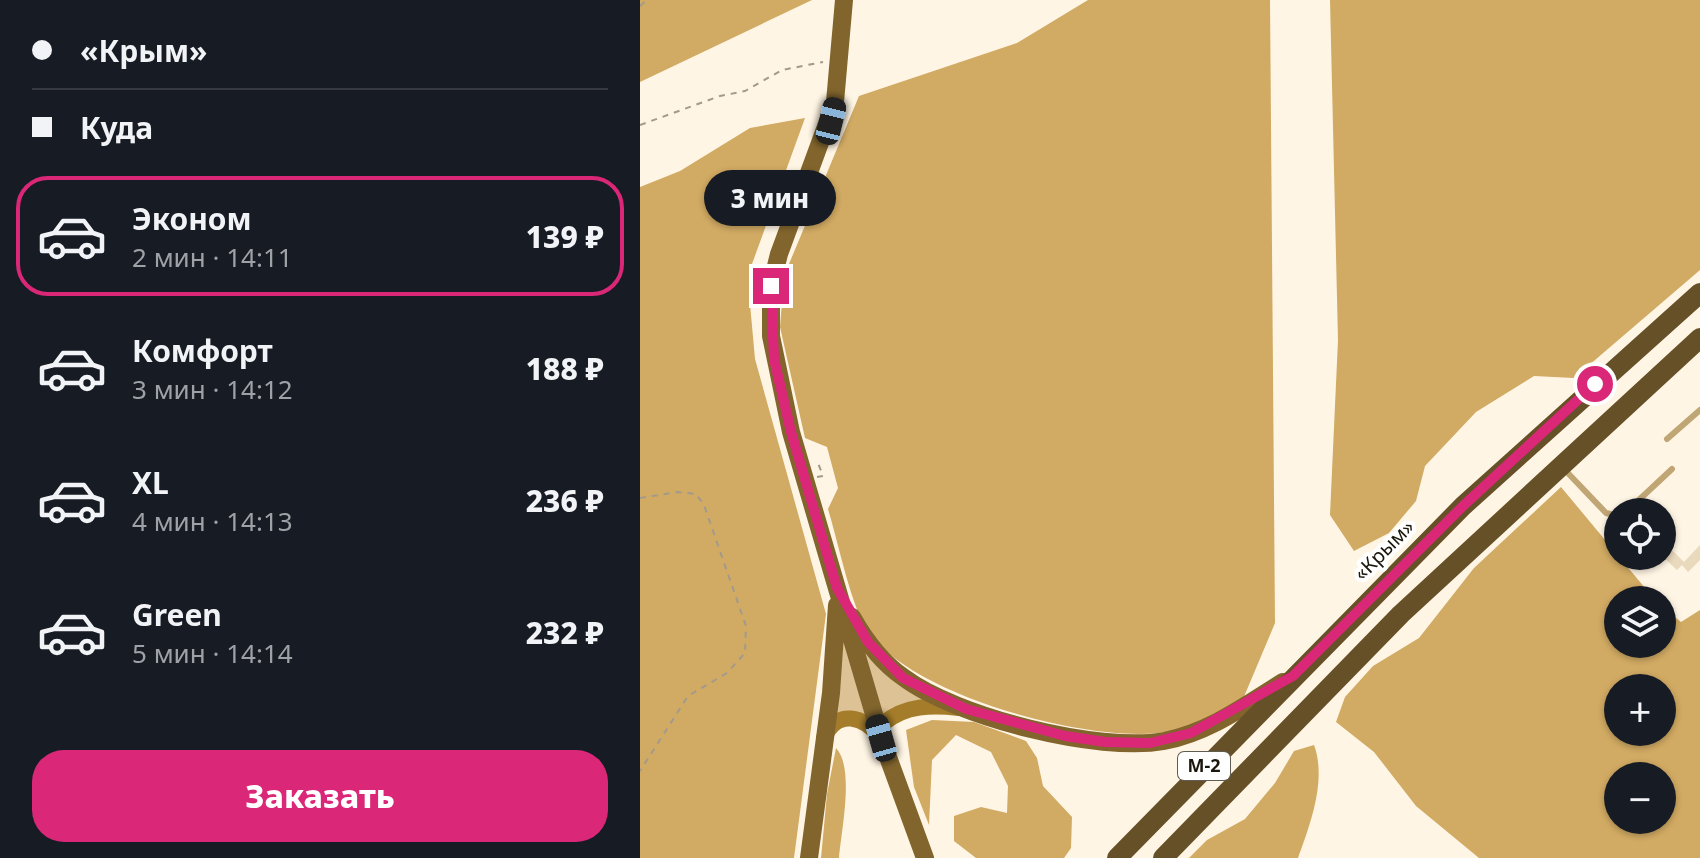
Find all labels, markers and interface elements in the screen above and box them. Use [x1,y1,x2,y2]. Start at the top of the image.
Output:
text: «Крым» [80,30,207,71]
car [814,95,848,147]
text: Куда [80,107,153,148]
callout: 3 мин [705,170,837,226]
text: 3 мин [731,180,809,216]
text: Эконом [132,198,252,239]
icon: car [36,200,108,272]
text: 139 ₽ [526,216,604,257]
text: 2 мин · 14:11 [132,239,293,275]
route end [753,268,789,304]
text: Комфорт [132,330,273,371]
icon: car [36,332,108,404]
text: 188 ₽ [526,348,604,389]
route start [1577,366,1613,402]
text: 3 мин · 14:12 [132,371,293,407]
text: XL [132,462,169,503]
icon: car [36,464,108,536]
text: 236 ₽ [526,480,604,521]
map controls [1604,498,1676,834]
button: locate [1604,498,1676,570]
text: 4 мин · 14:13 [132,503,293,539]
street label: «Крым» [1347,513,1420,586]
button: layers [1604,586,1676,658]
text: Green [132,594,222,635]
icon: car [36,596,108,668]
text: 232 ₽ [526,612,604,653]
text: 5 мин · 14:14 [132,635,293,671]
button: + [1604,674,1676,746]
car [863,712,899,764]
button: Заказать [32,750,608,842]
road number: М-2 [1178,752,1230,780]
button: − [1604,762,1676,834]

